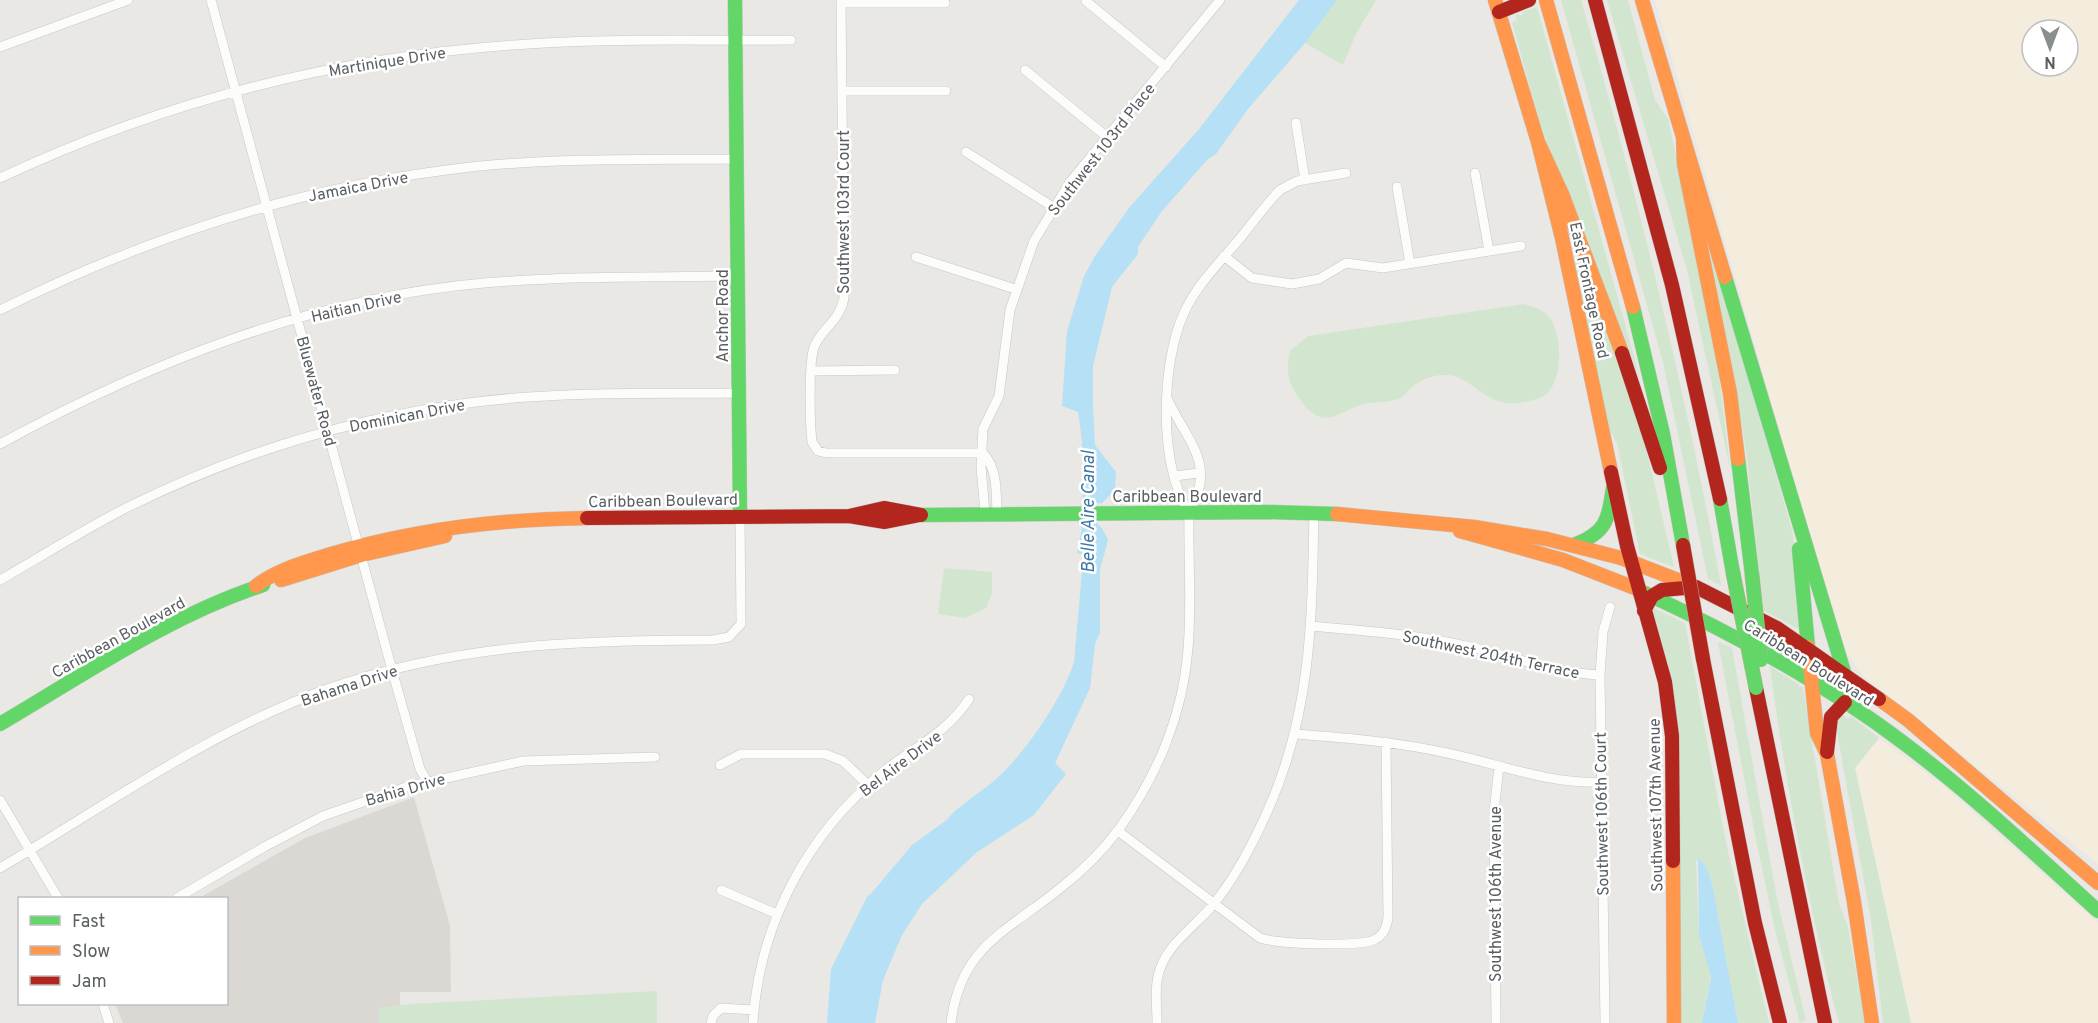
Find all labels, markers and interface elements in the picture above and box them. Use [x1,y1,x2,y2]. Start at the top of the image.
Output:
north arrow [2020,18,2080,78]
street label: Martinique Drive [327,44,447,82]
text: N [2044,51,2056,71]
street label: Southwest 103rd Place [1045,80,1161,221]
street label: Southwest 103rd Court [835,130,855,294]
street label: Jamaica Drive [307,168,410,207]
street label: East Frontage Road [1564,220,1612,361]
street label: Anchor Road [714,269,734,363]
street label: Haitian Drive [309,288,404,328]
street label: Bluewater Road [291,334,339,449]
street label: Dominican Drive [348,396,467,438]
water label: Belle Aire Canal [1078,449,1101,573]
street label: Caribbean Boulevard [1112,488,1262,508]
street label: Caribbean Boulevard [588,491,738,513]
street label: Caribbean Boulevard [49,594,189,684]
street label: Caribbean Boulevard [1739,616,1877,712]
street label: Southwest 204th Terrace [1400,627,1581,685]
street label: Bahama Drive [299,662,400,712]
street label: Southwest 107th Avenue [1645,718,1669,892]
street label: Bel Aire Drive [856,727,946,802]
street label: Southwest 106th Court [1592,732,1614,896]
street label: Bahia Drive [363,770,448,812]
street label: Southwest 106th Avenue [1487,806,1507,982]
legend [18,897,228,1005]
text: Fast [72,911,105,934]
text: Slow [72,941,110,964]
text: Jam [72,971,107,994]

